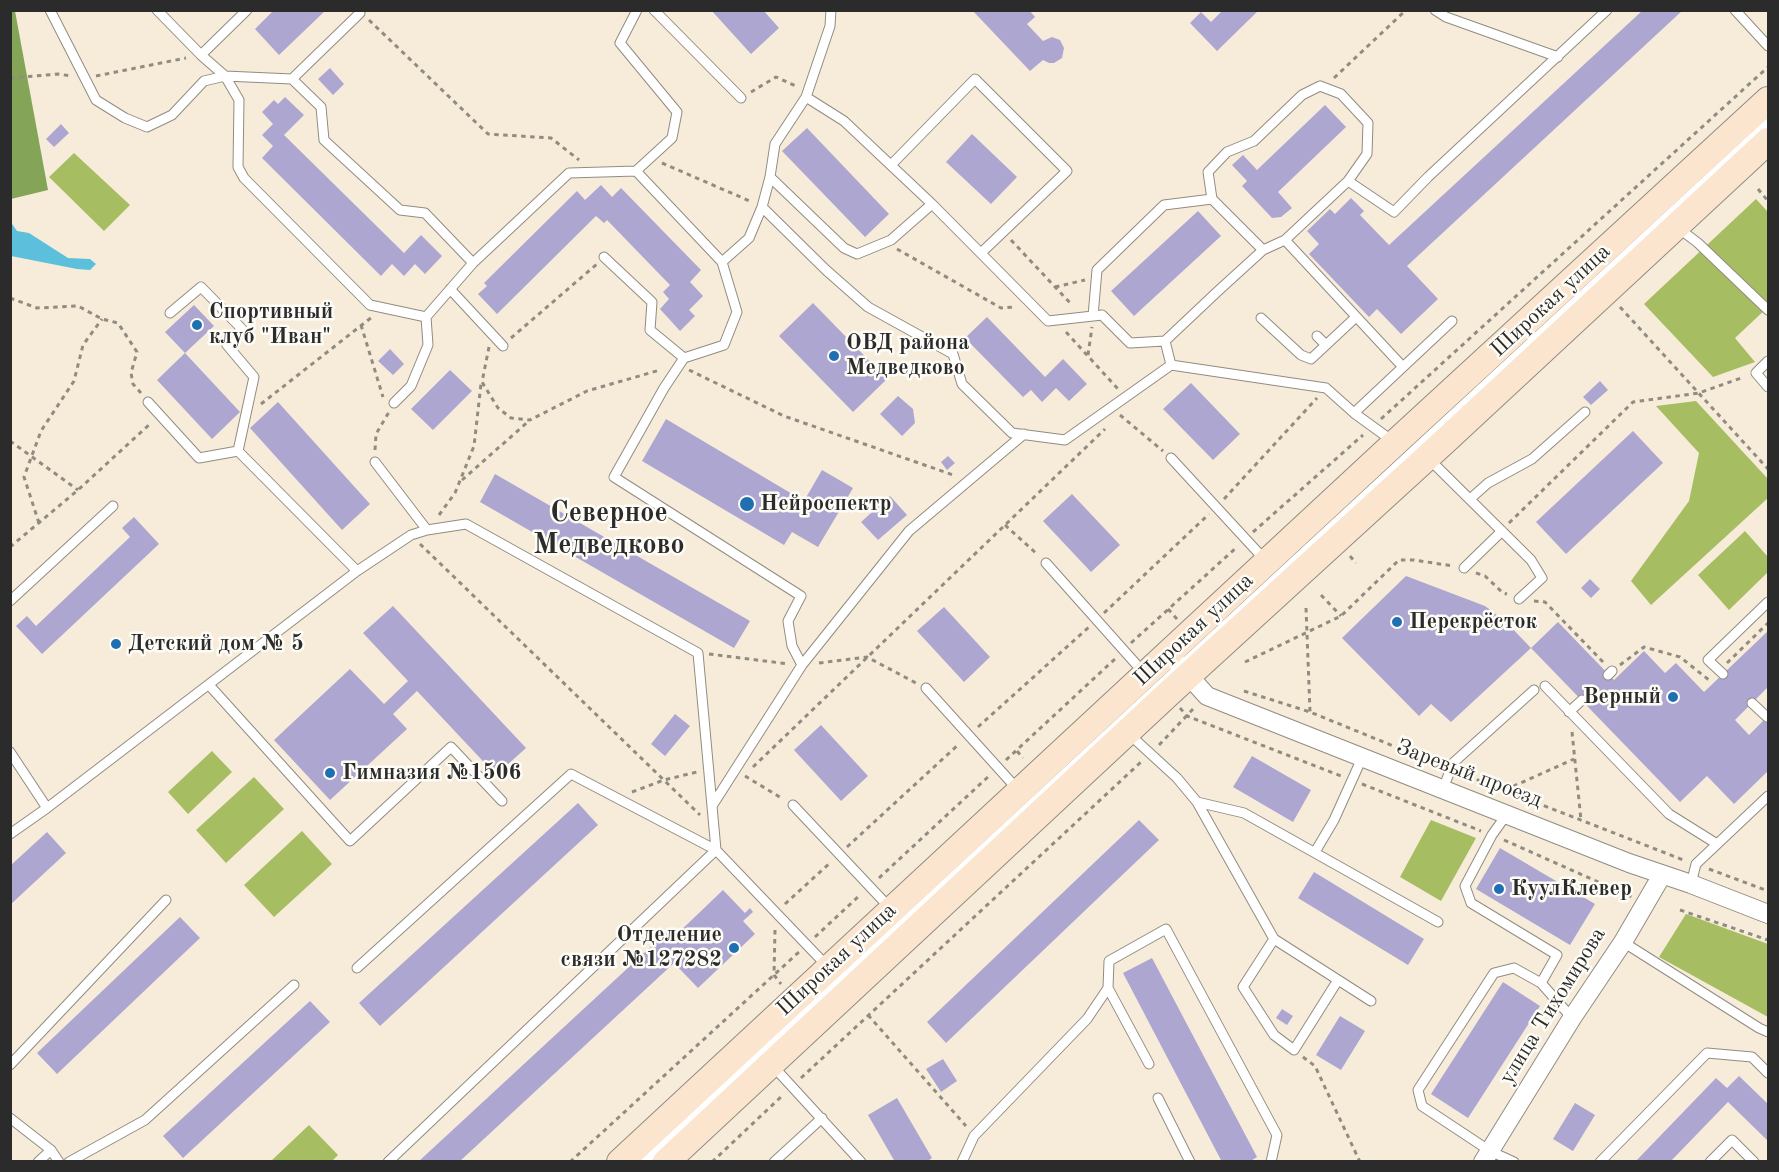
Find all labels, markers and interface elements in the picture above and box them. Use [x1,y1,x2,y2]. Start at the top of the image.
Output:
street label: Широкая улица [1486,239,1616,363]
place label: Спортивный клуб "Иван" [209,299,333,350]
marker: Спортивный клуб "Иван" [190,318,204,332]
place label: ОВД района Медведково [846,330,969,382]
marker: ОВД района Медведково [827,349,841,363]
place label: Нейроcпектр [760,491,891,517]
marker: Нейроcпектр [738,495,756,513]
district label: Северное Медведково [533,497,685,563]
street label: Широкая улица [1129,568,1259,692]
place label: Перекрёсток [1409,609,1537,635]
marker: Перекрёсток [1390,615,1404,629]
place label: Детский дом № 5 [128,631,304,657]
marker: Детский дом № 5 [109,637,123,651]
place label: Верный [1583,684,1661,710]
marker: Верный [1666,690,1680,704]
street label: Заревый проезд [1392,734,1546,814]
place label: Гимназия №1506 [342,760,521,786]
marker: Гимназия №1506 [323,766,337,780]
place label: КуулКлевер [1511,876,1632,902]
marker: КуулКлевер [1492,882,1506,896]
street label: Широкая улица [772,898,902,1022]
place label: Отделение связи №127282 [561,922,722,974]
street label: улица Тихомирова [1494,923,1612,1089]
marker: Отделение связи №127282 [727,941,741,955]

